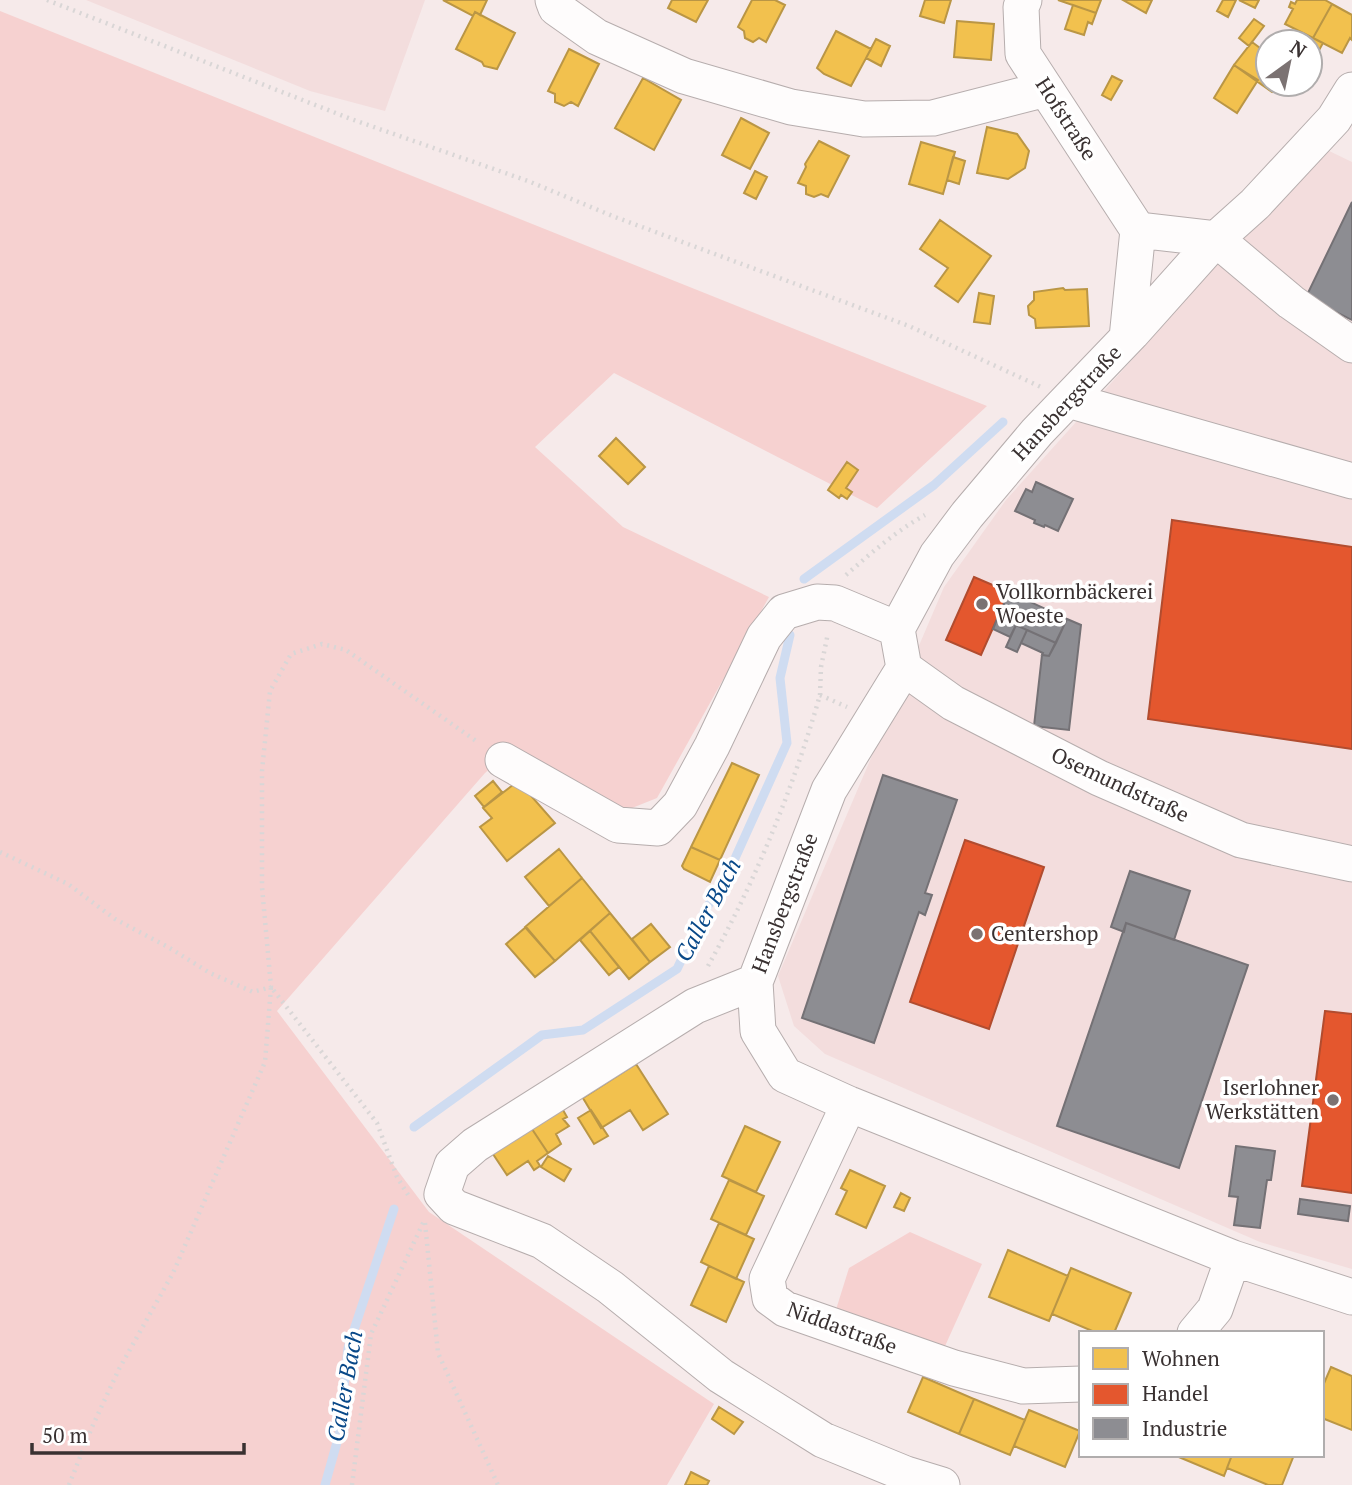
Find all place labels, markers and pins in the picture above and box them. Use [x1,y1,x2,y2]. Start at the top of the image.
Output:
place label: Vollkornbäckerei Woeste [996,577,1153,629]
marker: Vollkornbäckerei Woeste [974,596,990,612]
place label: Centershop [991,919,1099,947]
marker: Centershop [969,926,985,942]
place label: Iserlohner Werkstätten [1205,1073,1320,1125]
marker: Iserlohner Werkstätten [1325,1092,1341,1108]

